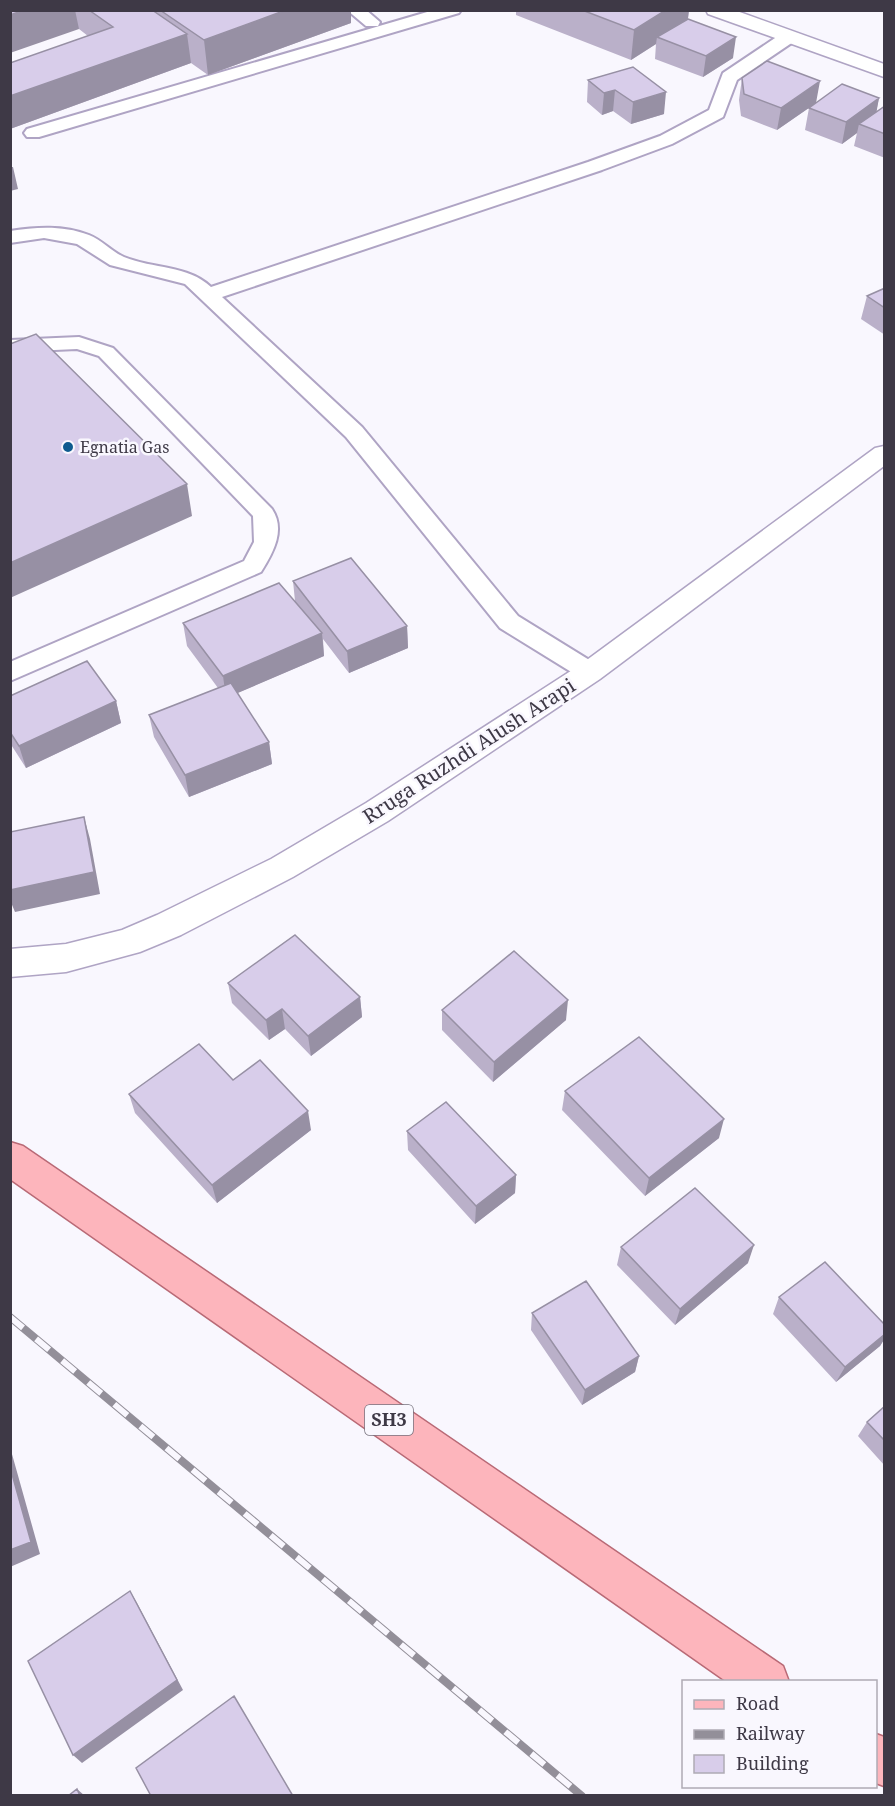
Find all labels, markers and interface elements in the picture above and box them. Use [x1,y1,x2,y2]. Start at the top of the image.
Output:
place label: Egnatia Gas [80,436,169,458]
marker: Egnatia Gas [61,440,75,454]
street label: Rruga Ruzhdi Alush Arapi [357,671,581,829]
road number: SH3 [365,1405,413,1435]
legend [682,1680,877,1788]
text: Road [736,1691,779,1715]
text: Railway [736,1721,806,1745]
text: Building [736,1751,809,1775]

